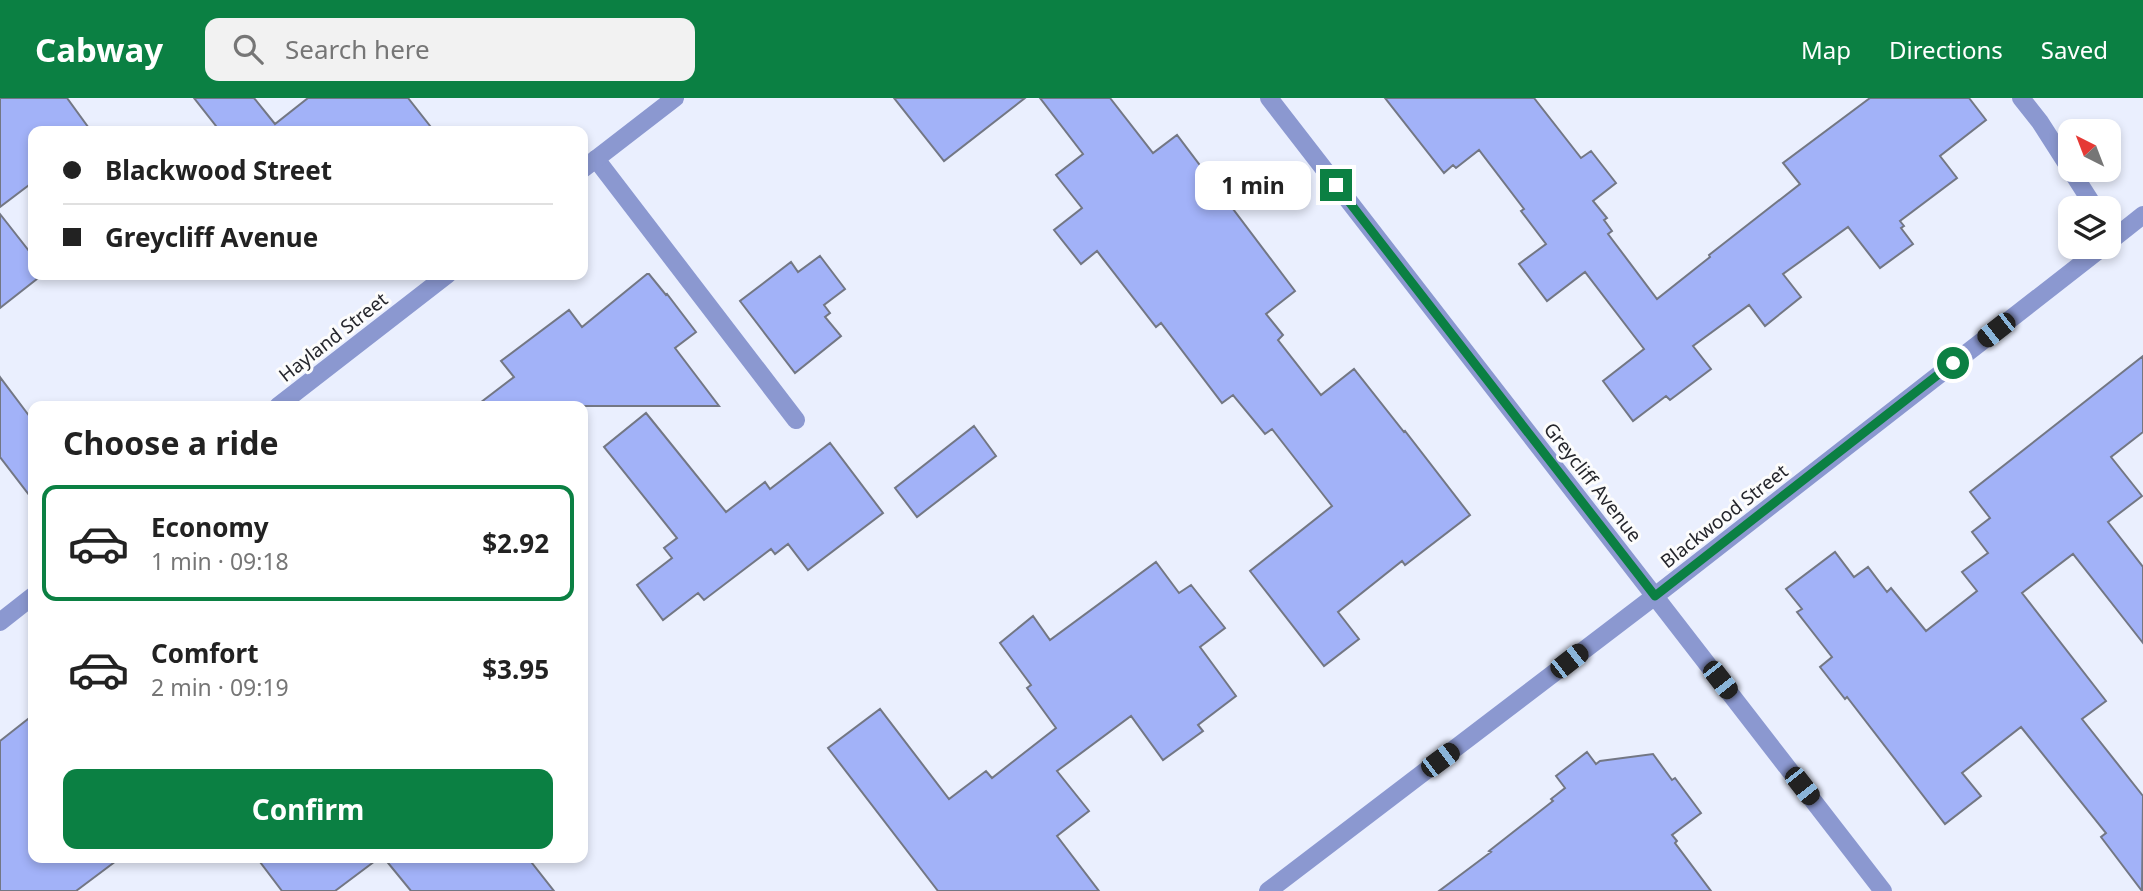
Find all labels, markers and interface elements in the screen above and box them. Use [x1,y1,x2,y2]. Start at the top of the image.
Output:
search box [205,18,695,81]
text: Cabway [35,27,163,72]
icon: search [229,30,267,68]
text: Search here [285,31,430,67]
text: Map [1801,33,1851,66]
text: Directions [1889,33,2003,66]
text: Saved [2041,33,2108,66]
north arrow [2058,119,2121,182]
map controls [2058,119,2121,259]
text: Blackwood Street [105,152,332,188]
callout: 1 min [1196,160,1312,210]
text: 1 min [1221,169,1285,201]
route end [1320,169,1352,201]
button: layers [2058,196,2121,259]
text: Greycliff Avenue [105,219,318,255]
street label: Hayland Street [273,286,393,388]
car [1973,309,2020,351]
route start [1937,347,1969,379]
street label: Greycliff Avenue [1538,417,1648,547]
text: Choose a ride [63,421,279,464]
street label: Blackwood Street [1655,458,1793,574]
text: Economy [151,509,269,545]
icon: car [67,512,130,575]
text: $2.92 [482,525,549,561]
text: 1 min · 09:18 [151,545,289,577]
text: Comfort [151,635,259,671]
icon: car [67,638,130,701]
car [1546,640,1593,682]
text: $3.95 [482,651,549,687]
car [1699,657,1742,703]
text: 2 min · 09:19 [151,671,289,703]
car [1417,739,1464,781]
car [1781,763,1824,809]
button: Confirm [63,769,553,849]

